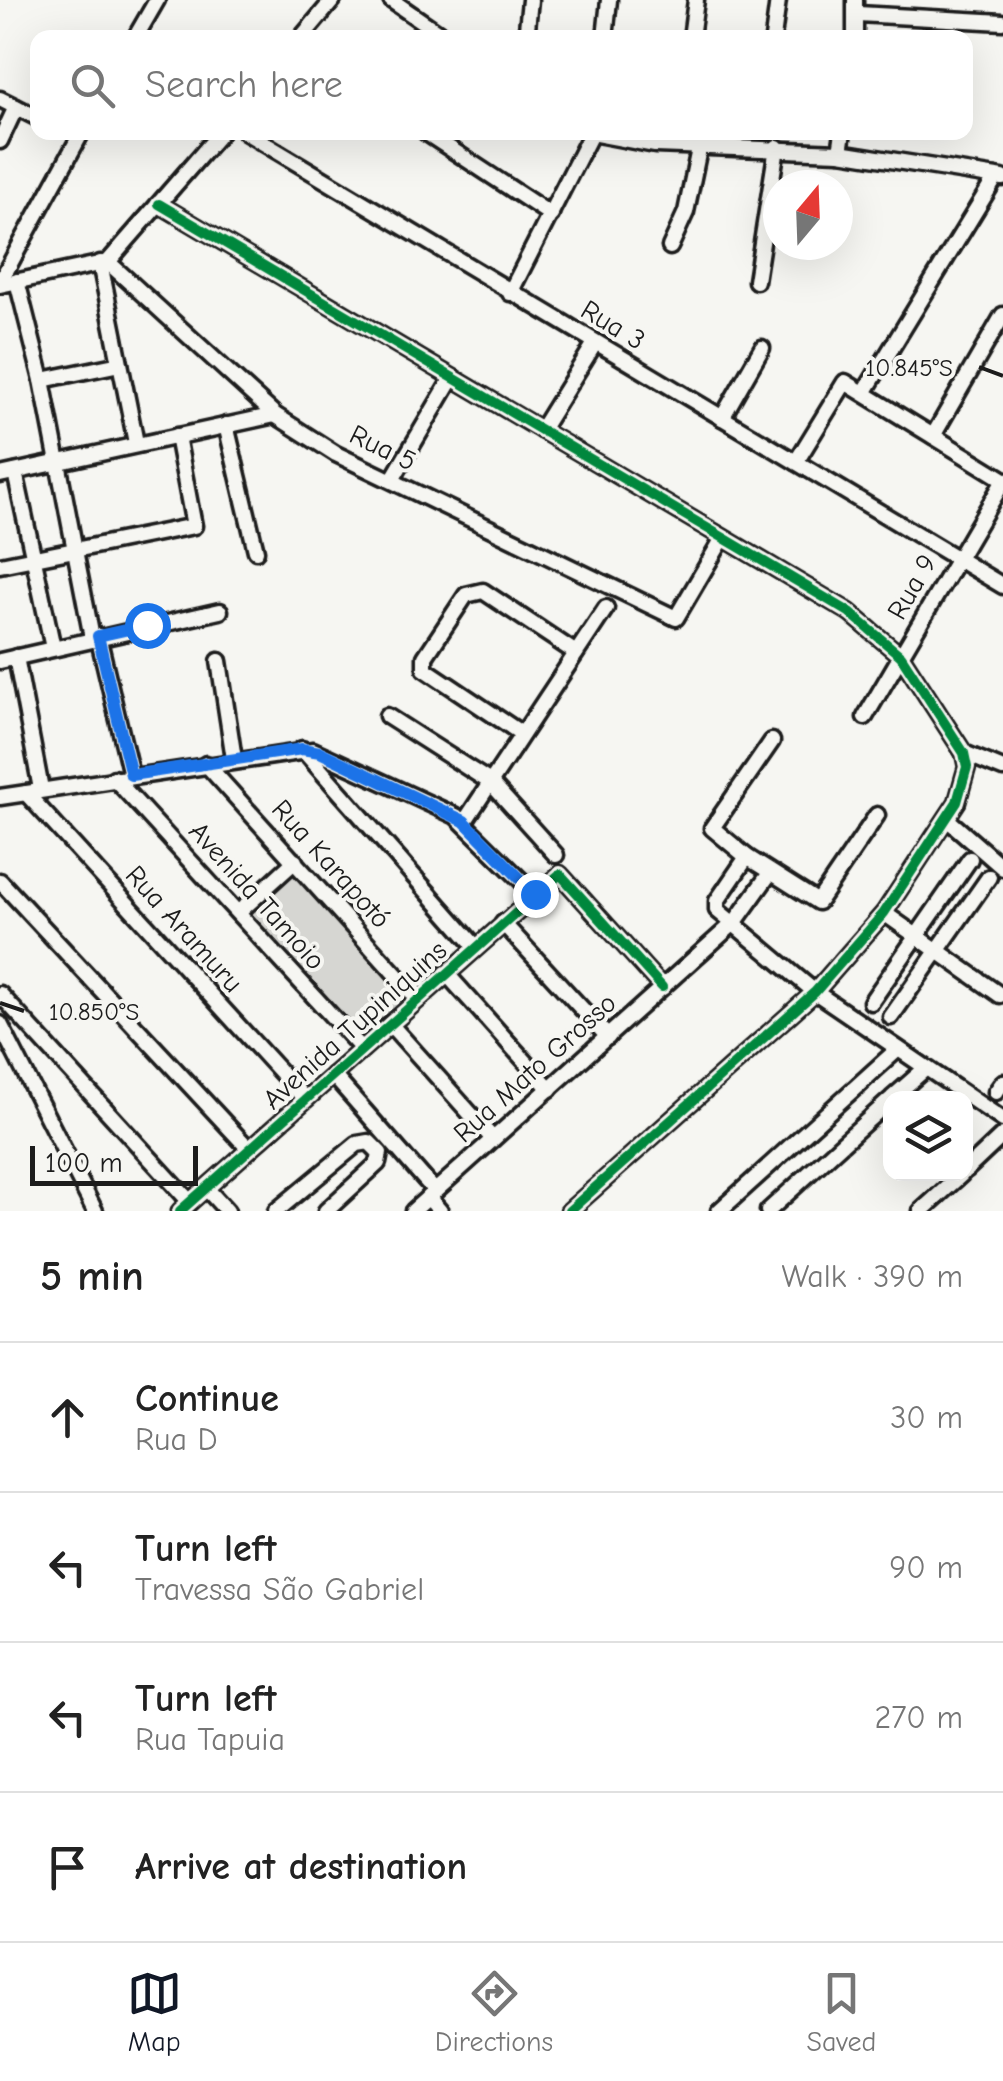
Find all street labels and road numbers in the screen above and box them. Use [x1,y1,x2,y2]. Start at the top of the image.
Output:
street label: Rua 3 [575,294,651,356]
street label: Rua 5 [345,418,421,478]
street label: Rua 9 [881,549,943,625]
street label: Rua Karapotó [265,793,397,935]
street label: Avenida Tamoio [182,816,332,976]
street label: Rua Aramuru [119,859,249,999]
street label: Avenida Tupiniquins [257,934,453,1116]
street label: Rua Mato Grosso [447,987,623,1149]

